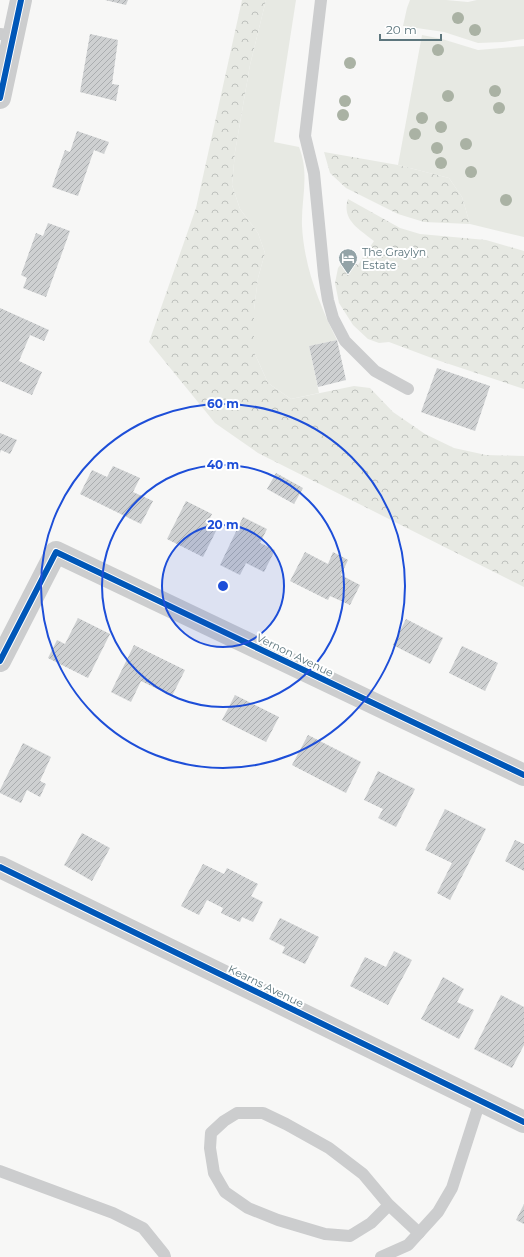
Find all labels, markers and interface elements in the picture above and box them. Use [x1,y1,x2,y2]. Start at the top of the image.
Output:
scale bar [380,16,441,42]
text: 20 m [386,22,417,37]
place label: The Graylyn Estate [362,245,426,272]
hotel icon: The Graylyn Estate [337,247,359,275]
text: 60 m [207,396,239,411]
text: 40 m [207,457,239,472]
text: 20 m [207,517,239,532]
centre of rings [216,579,230,593]
street label: Vernon Avenue [254,630,336,680]
street label: Kearns Avenue [226,962,306,1010]

